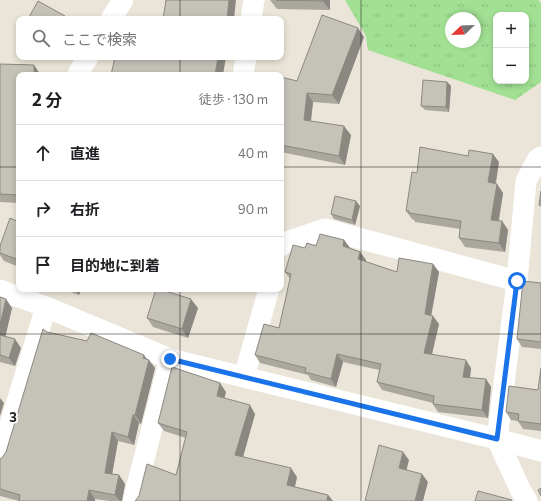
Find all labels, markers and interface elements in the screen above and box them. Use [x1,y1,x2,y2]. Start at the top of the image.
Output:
north arrow [445,12,481,48]
map controls [493,12,529,84]
button: + [493,12,529,48]
search box [16,16,284,60]
icon: search [30,27,52,49]
text: ここで検索 [62,30,137,48]
button: − [493,48,529,84]
text: 2 分 [32,89,62,110]
text: 徒歩 · 130 m [199,91,268,107]
icon: ahead [32,142,54,164]
text: 直進 [70,144,100,162]
text: 40 m [238,145,268,161]
icon: right [32,198,54,220]
text: 右折 [70,200,100,218]
text: 90 m [238,201,268,217]
icon: arrive [32,254,54,276]
text: 目的地に到着 [70,256,160,274]
route start [508,272,526,290]
route end [161,350,179,368]
text: 3 [9,409,17,425]

